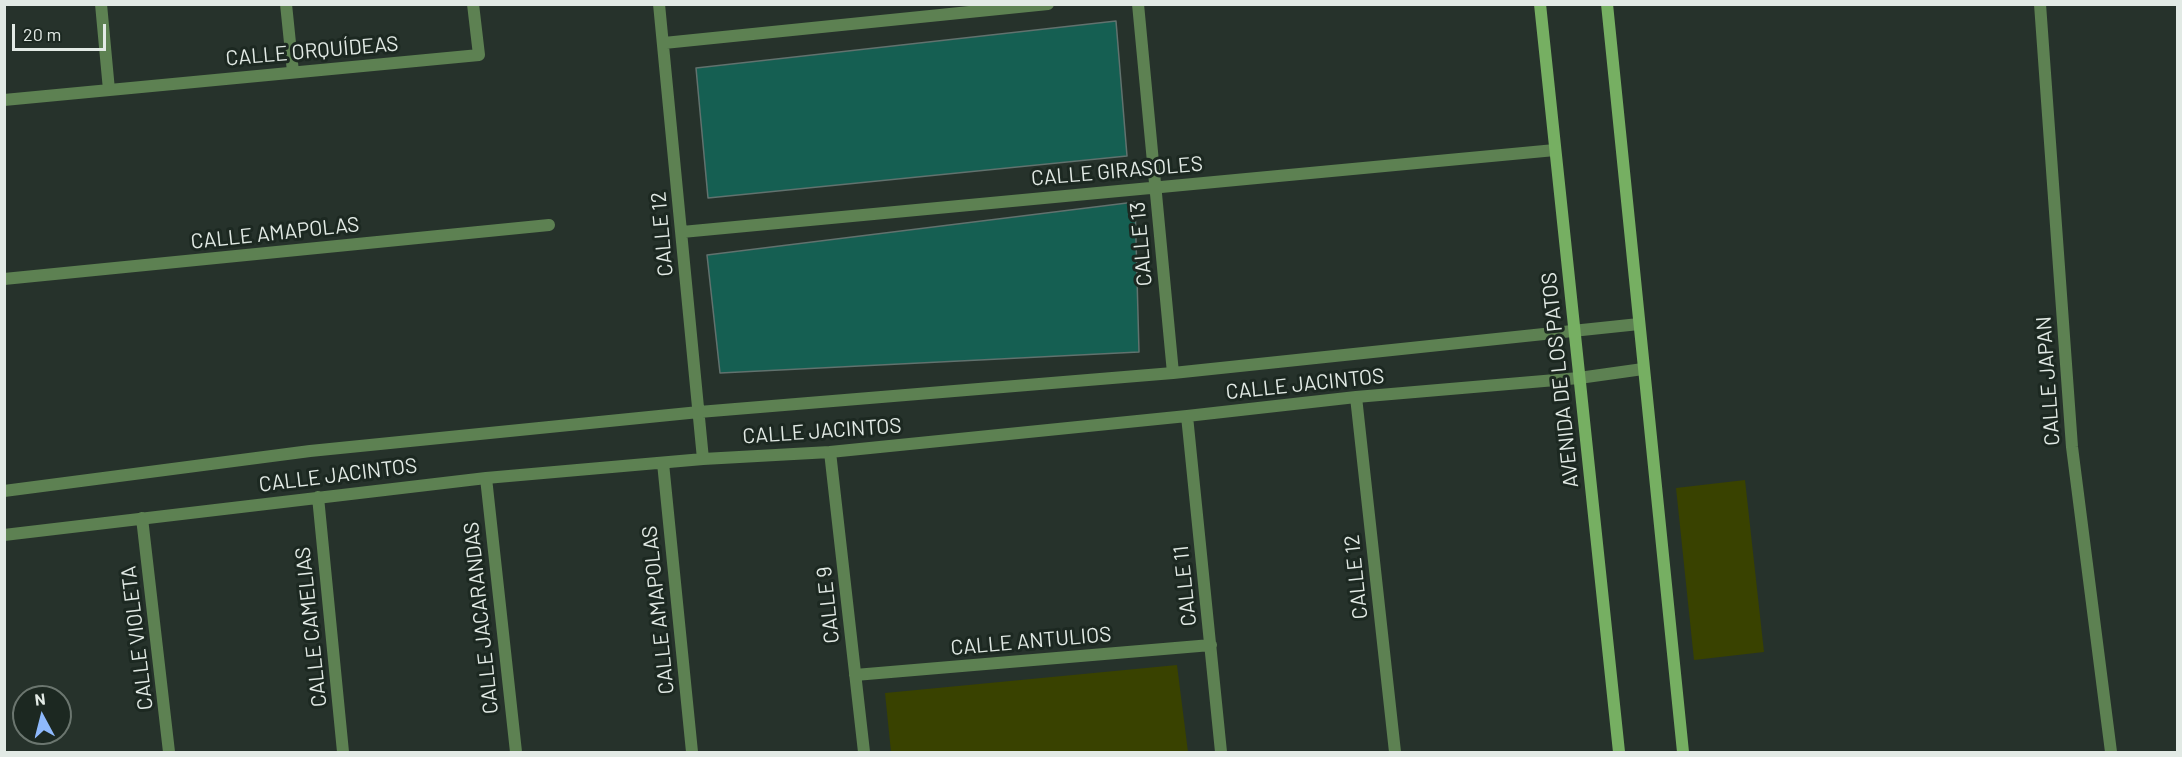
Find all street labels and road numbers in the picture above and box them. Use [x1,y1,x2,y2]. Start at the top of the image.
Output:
street label: CALLE ORQUÍDEAS [225,31,399,71]
street label: CALLE GIRASOLES [1030,151,1204,191]
street label: CALLE 12 [646,191,678,277]
street label: CALLE 13 [1125,201,1157,287]
street label: CALLE AMAPOLAS [189,212,361,254]
street label: AVENIDA DE LOS PATOS [1536,271,1584,489]
street label: CALLE JAPAN [2031,315,2065,447]
street label: CALLE JACINTOS [1224,363,1386,405]
street label: CALLE JACINTOS [742,413,902,449]
street label: CALLE JACINTOS [257,453,419,497]
street label: CALLE JACARANDAS [458,521,504,715]
street label: CALLE AMAPOLAS [637,524,679,696]
street label: CALLE 12 [1339,533,1373,621]
street label: CALLE 11 [1168,544,1202,628]
street label: CALLE CAMELIAS [290,546,332,708]
street label: CALLE VIOLETA [116,564,158,712]
street label: CALLE 9 [811,565,845,645]
street label: CALLE ANTULIOS [949,621,1113,661]

